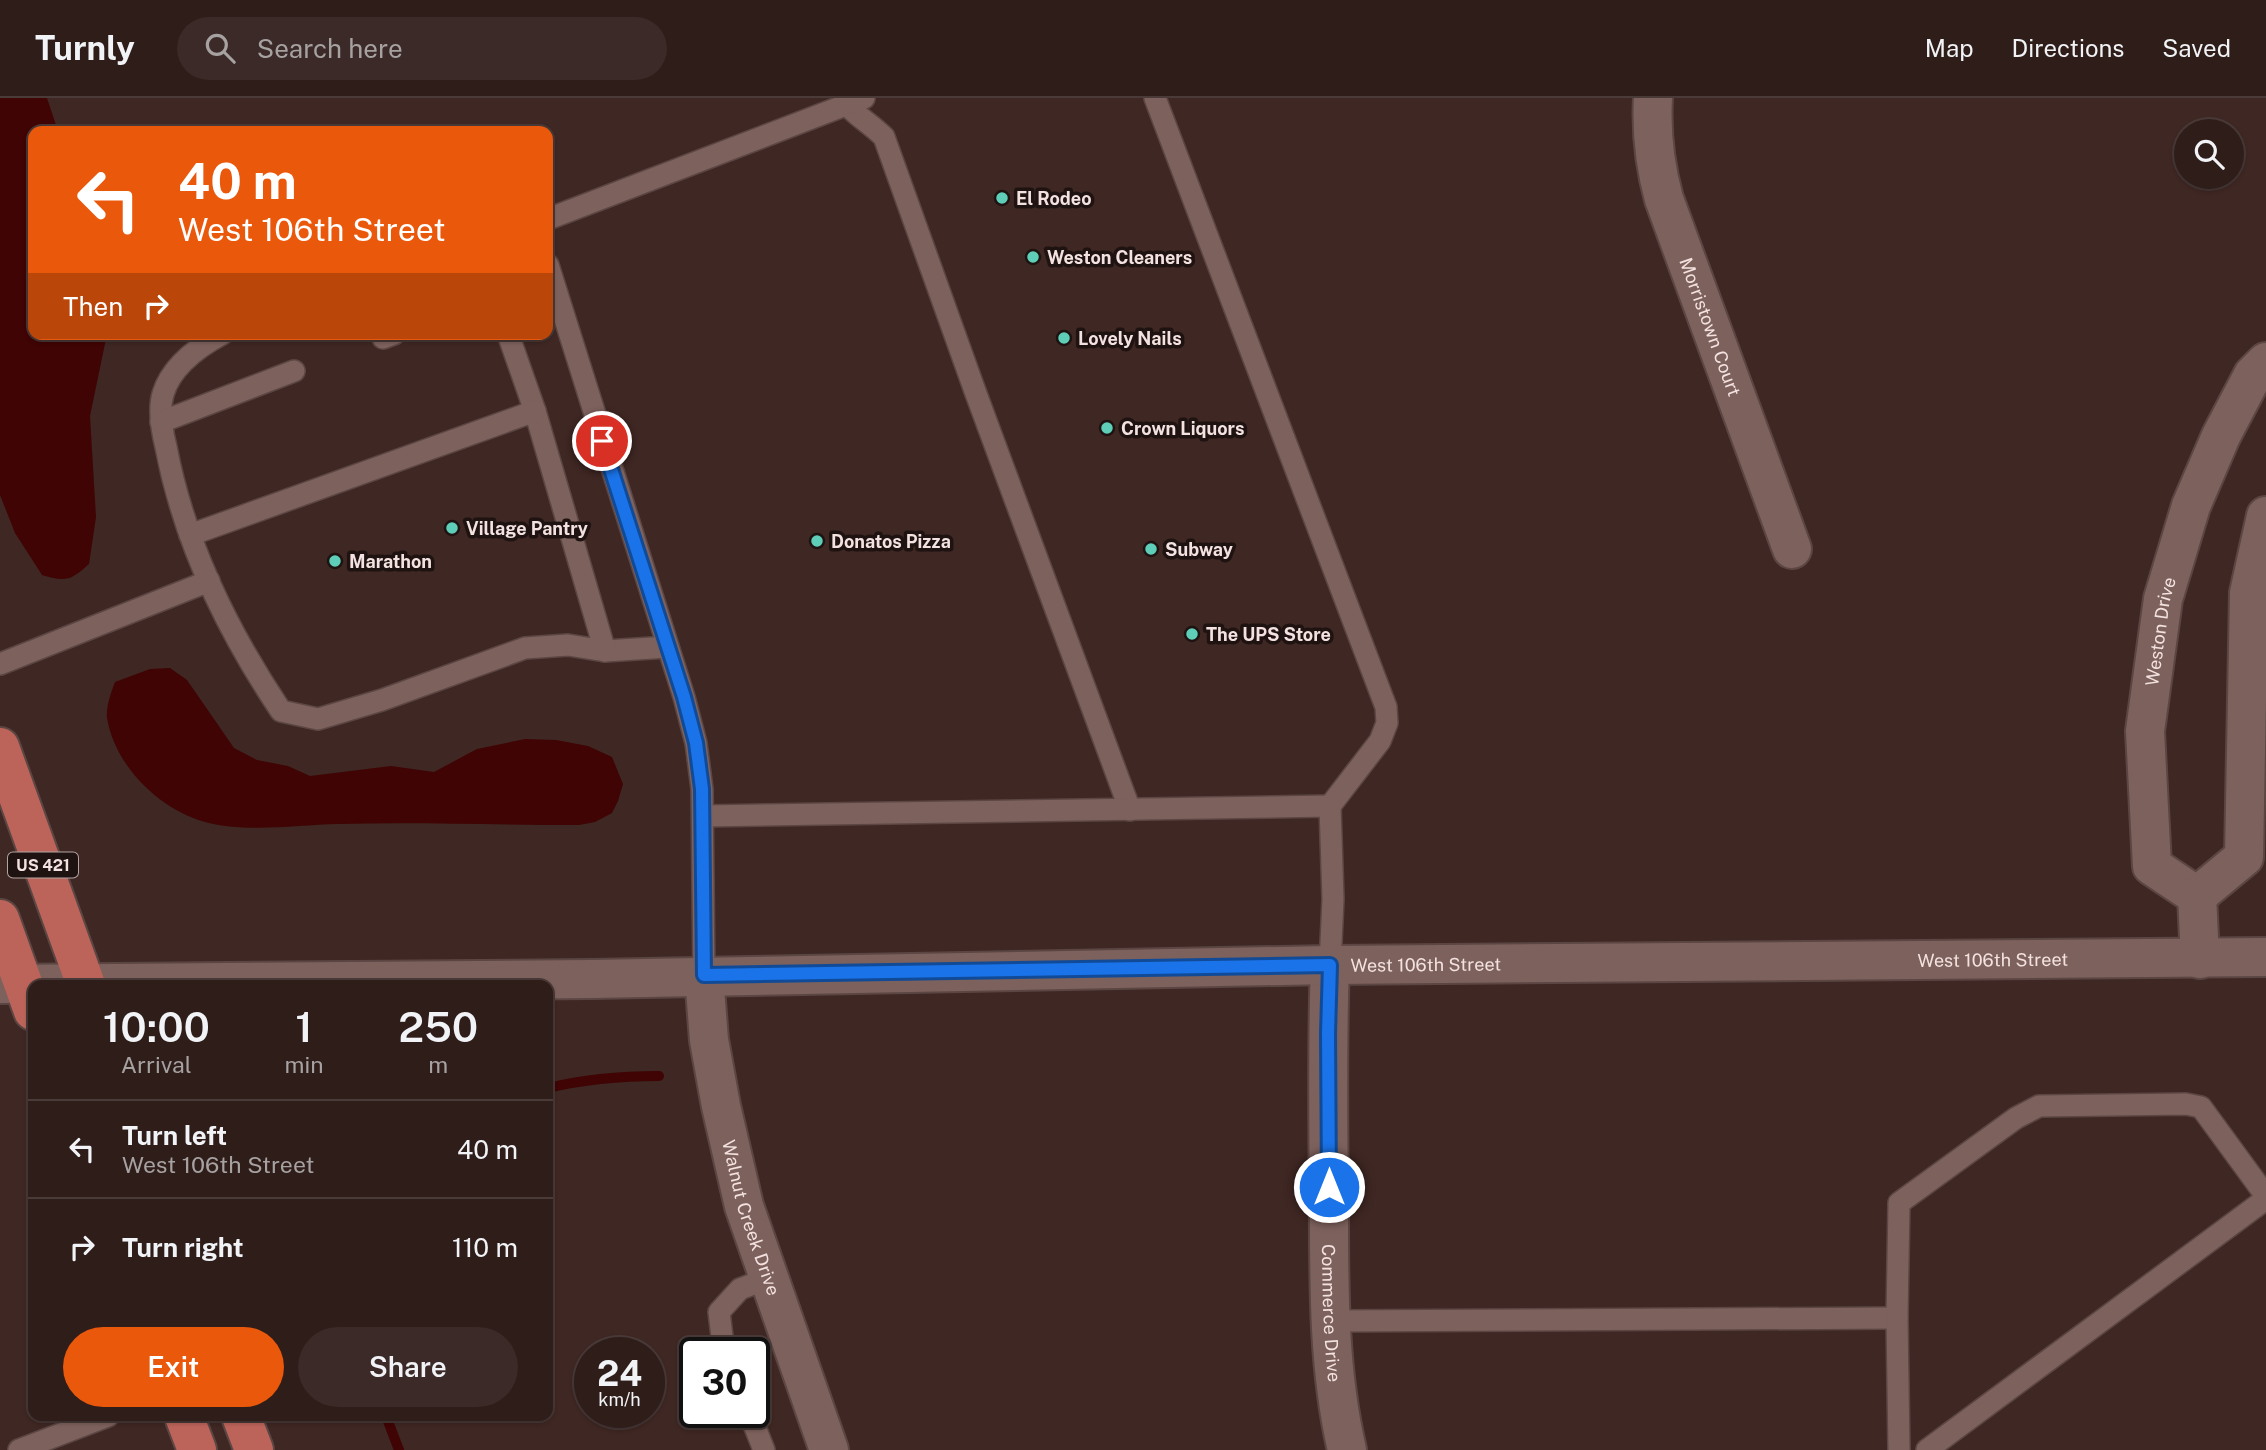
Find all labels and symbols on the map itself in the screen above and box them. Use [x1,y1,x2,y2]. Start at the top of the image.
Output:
place label: El Rodeo [1016,188,1092,209]
marker: El Rodeo [994,190,1010,206]
place label: Weston Cleaners [1047,247,1192,268]
marker: Weston Cleaners [1025,249,1041,265]
street label: Morristown Court [1676,255,1746,399]
place label: Lovely Nails [1078,328,1182,349]
marker: Lovely Nails [1056,330,1072,346]
pin [572,411,632,471]
place label: Crown Liquors [1121,418,1244,439]
marker: Crown Liquors [1099,420,1115,436]
place label: Village Pantry [466,518,588,539]
marker: Village Pantry [444,520,460,536]
place label: Donatos Pizza [831,531,951,552]
marker: Donatos Pizza [809,533,825,549]
place label: Subway [1165,539,1233,560]
marker: Subway [1143,541,1159,557]
place label: Marathon [349,551,432,572]
marker: Marathon [327,553,343,569]
street label: Weston Drive [2141,574,2180,687]
place label: The UPS Store [1206,624,1331,645]
marker: The UPS Store [1184,626,1200,642]
road number: US 421 [8,852,78,878]
street label: West 106th Street [1917,948,2068,970]
street label: West 106th Street [1350,953,1501,975]
street label: Walnut Creek Drive [719,1138,785,1298]
position arrow [1292,1150,1366,1224]
street label: Commerce Drive [1319,1244,1346,1383]
speed limit sign: 30 [679,1337,770,1428]

